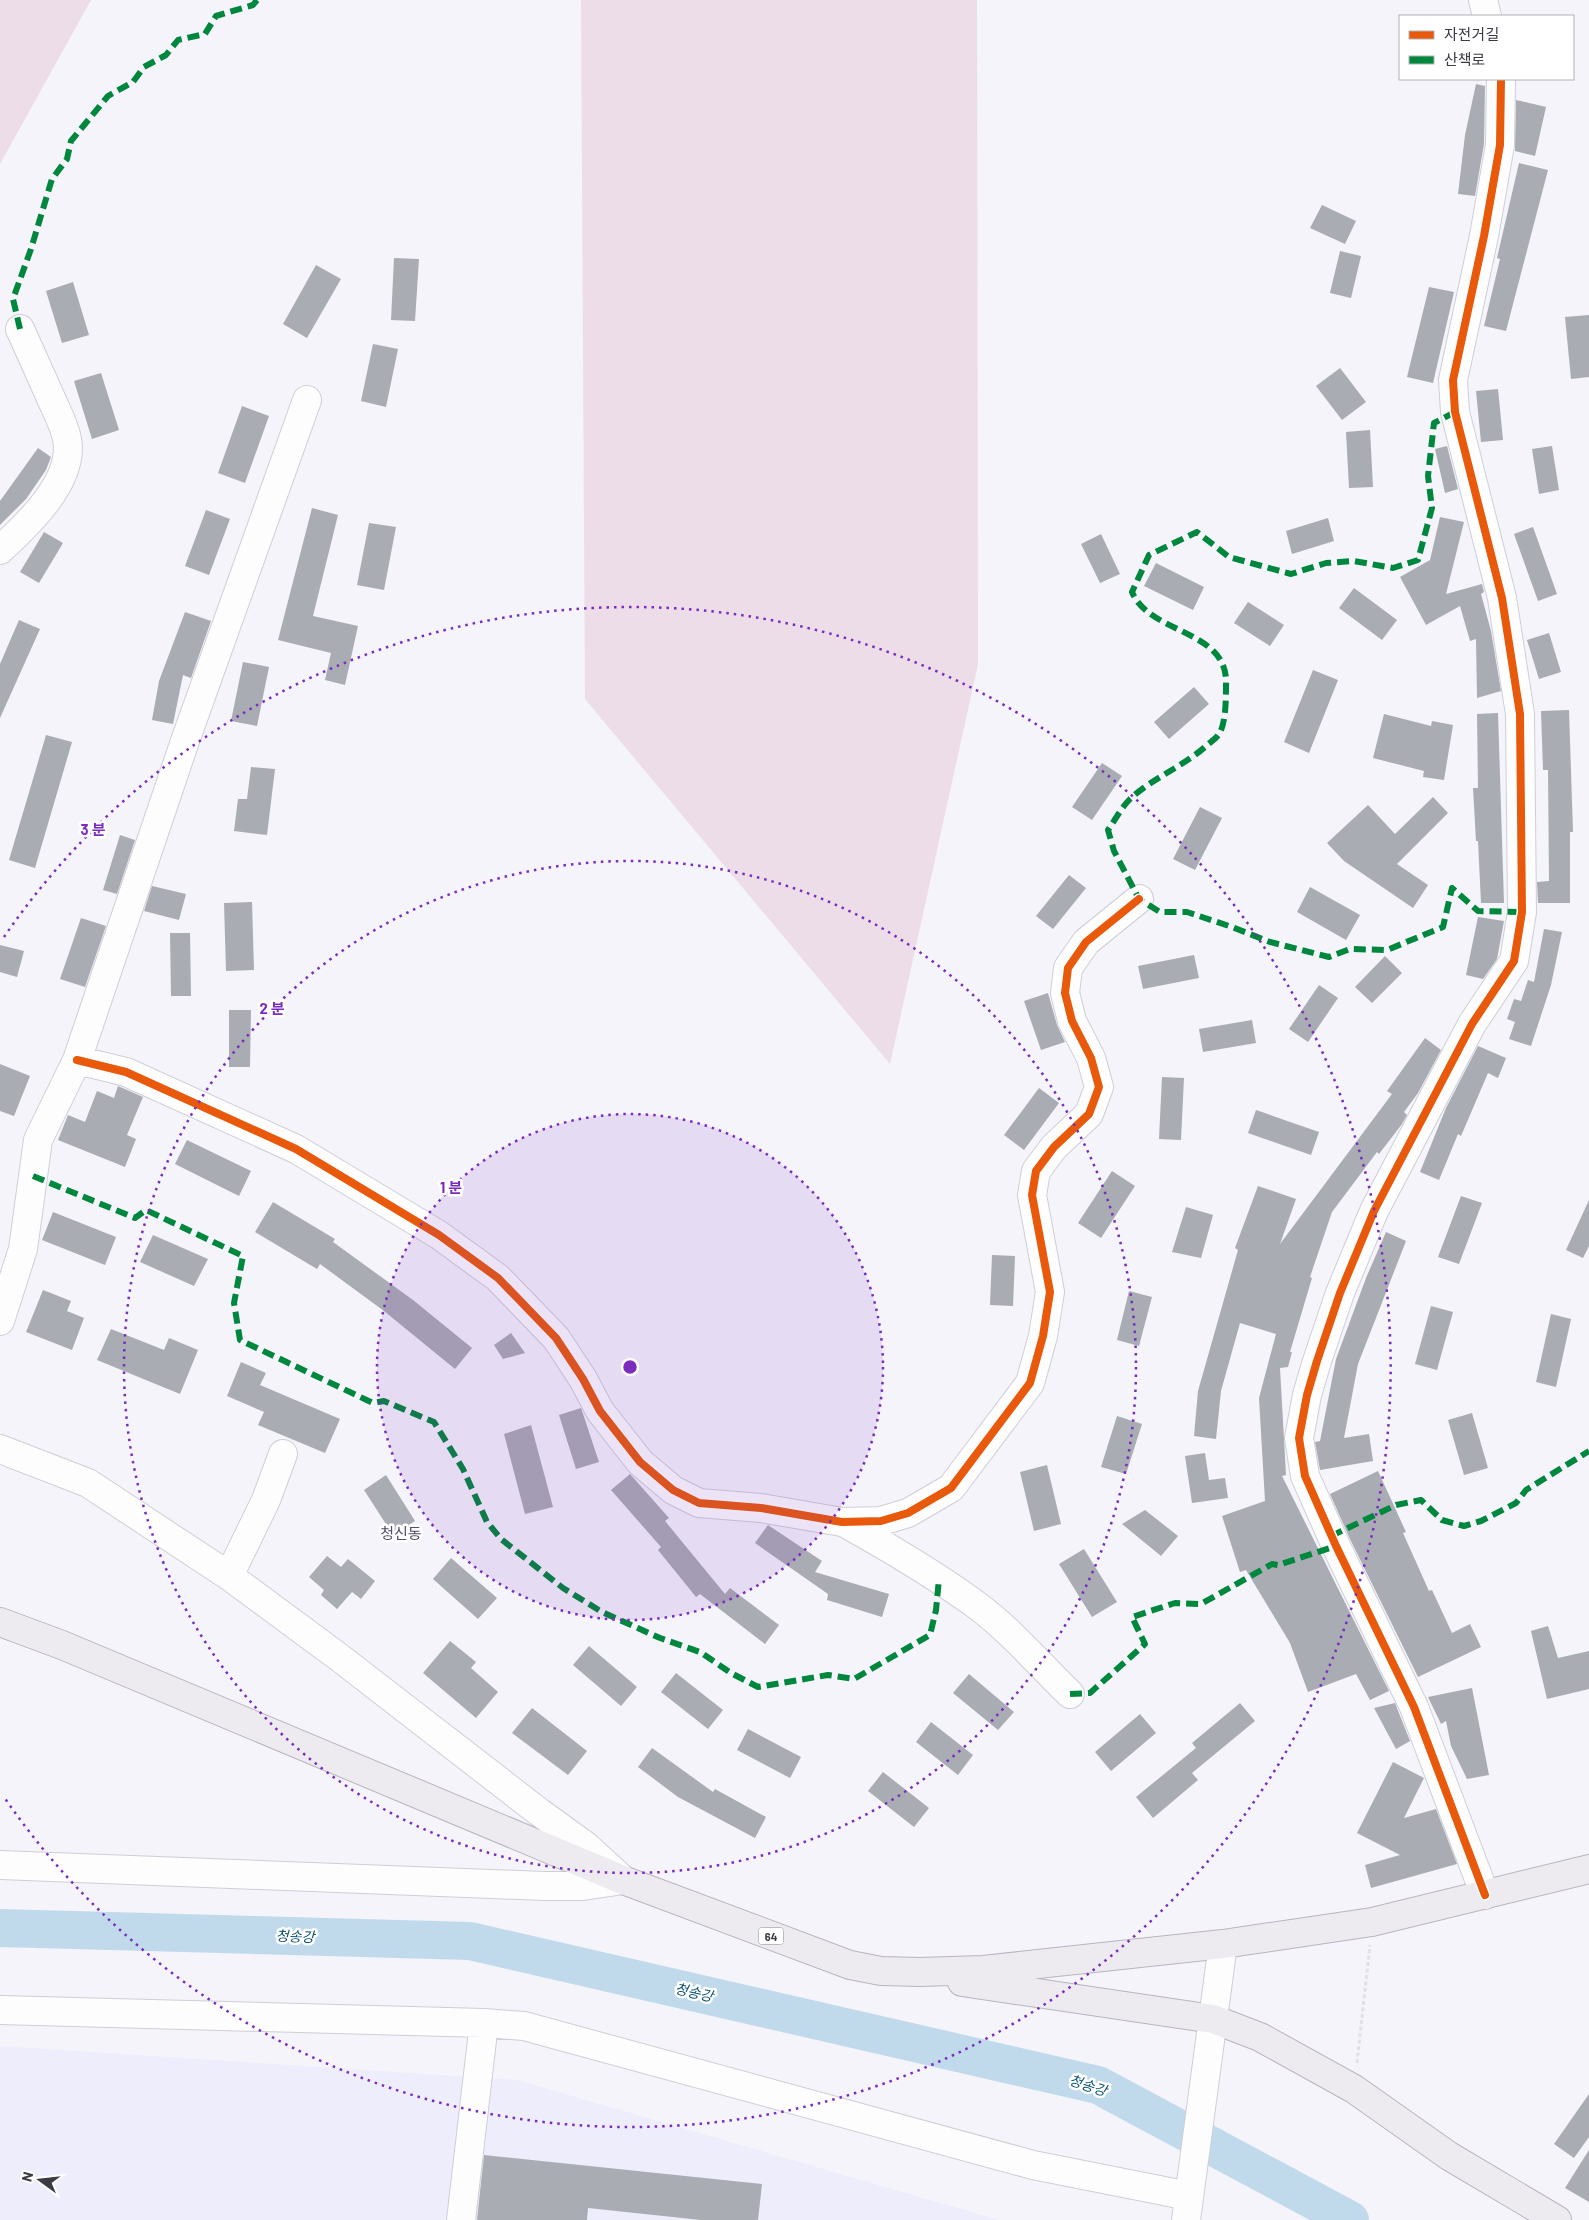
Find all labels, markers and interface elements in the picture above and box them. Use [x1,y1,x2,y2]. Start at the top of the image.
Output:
legend [1399,15,1574,80]
text: 자전거길 [1444,25,1499,43]
text: 산책로 [1444,50,1485,68]
text: 3 분 [81,820,106,838]
text: 2 분 [259,999,285,1017]
text: 1 분 [440,1178,462,1196]
centre of rings [621,1358,639,1376]
district label: 청신동 [380,1524,422,1542]
water label: 청송강 [275,1927,317,1945]
road number: 64 [758,1928,784,1944]
water label: 청송강 [673,1979,717,2005]
water label: 청송강 [1067,2071,1111,2100]
north arrow [15,2155,65,2205]
text: N [18,2170,36,2183]

